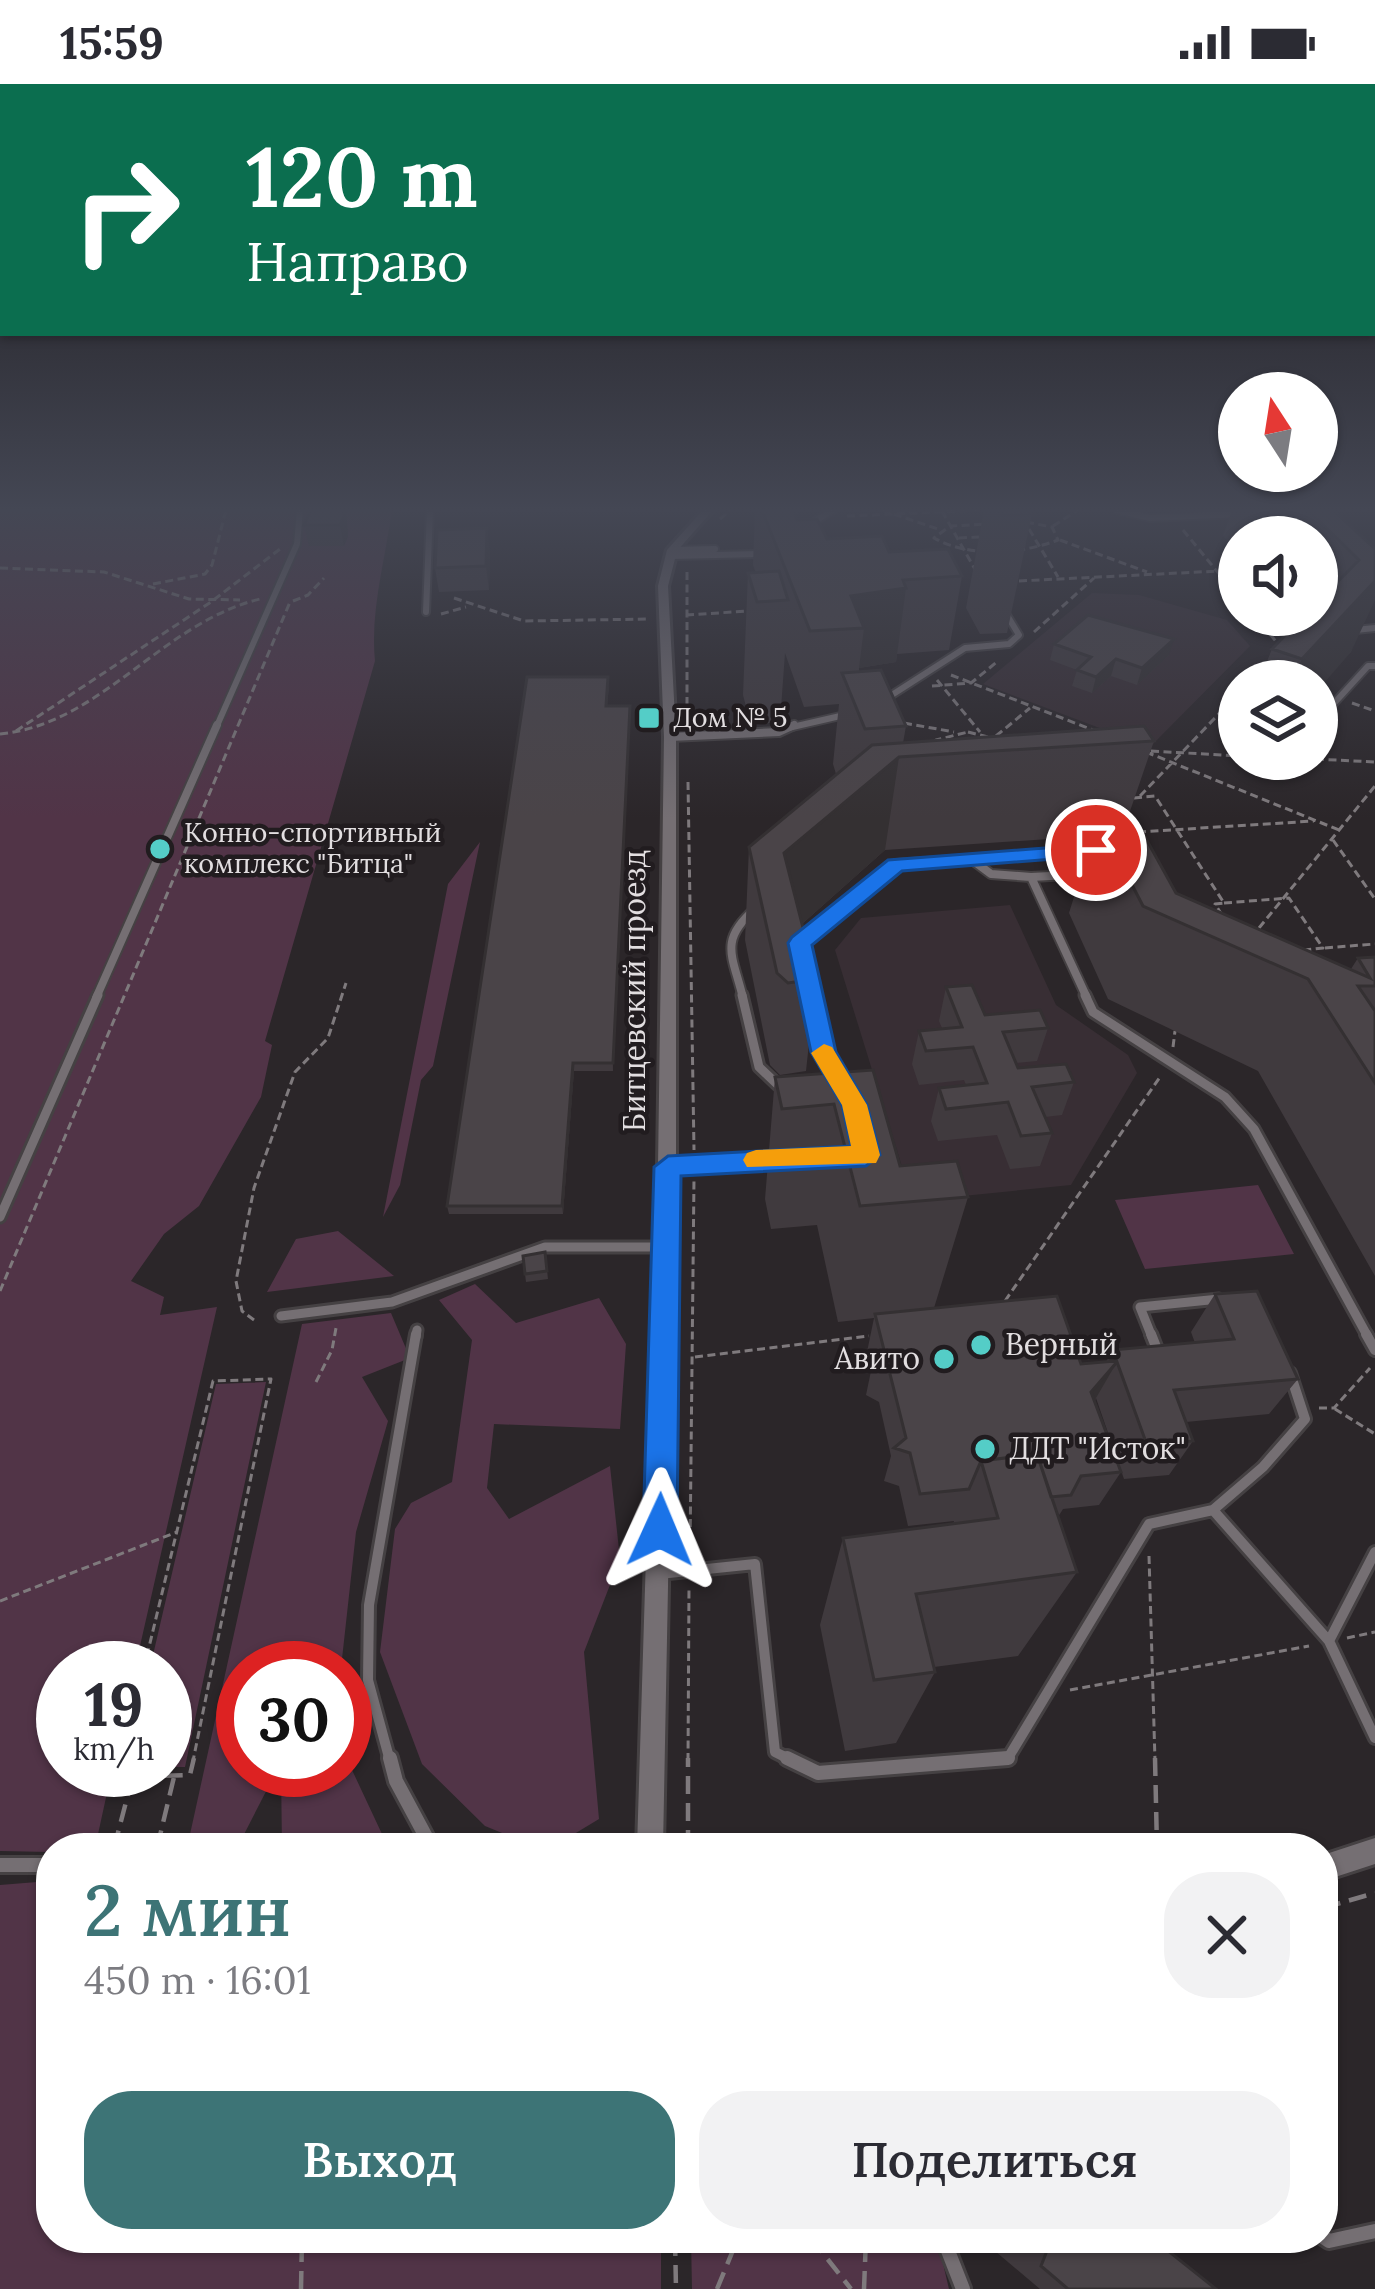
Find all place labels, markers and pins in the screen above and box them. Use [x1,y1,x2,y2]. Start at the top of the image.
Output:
place label: Дом № 5 [673,700,788,734]
marker: Дом № 5 [636,705,662,731]
pin [1045,799,1147,901]
place label: Конно-спортивный комплекс "Битца" [184,815,441,880]
marker: Конно-спортивный комплекс "Битца" [147,836,173,862]
place label: Верный [1005,1325,1118,1363]
marker: Верный [968,1332,994,1358]
place label: Авито [833,1339,920,1377]
marker: Авито [931,1346,957,1372]
place label: ДДТ "Исток" [1009,1429,1186,1467]
marker: ДДТ "Исток" [972,1436,998,1462]

